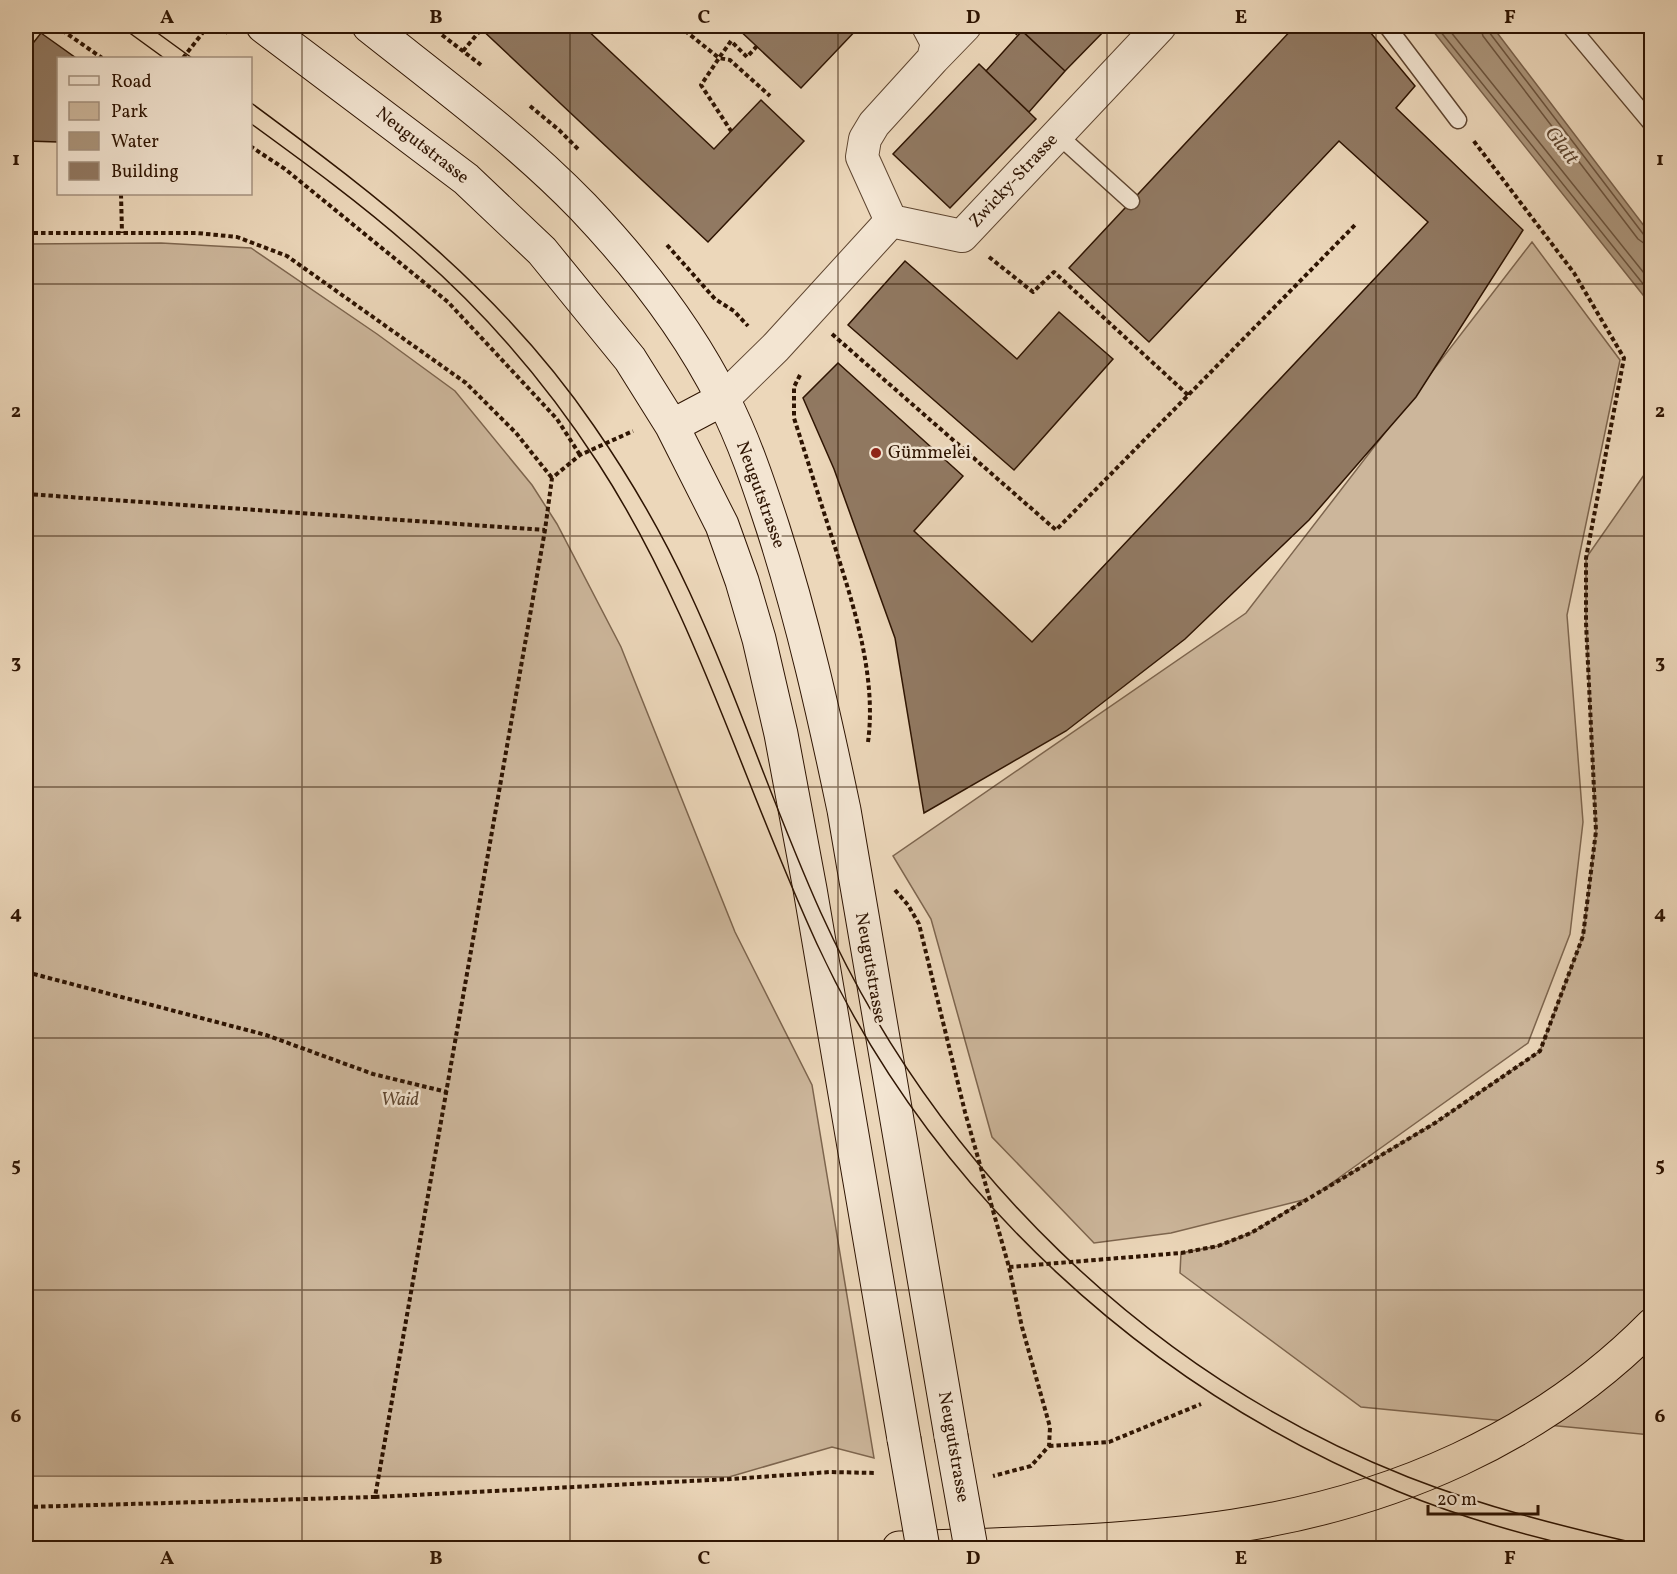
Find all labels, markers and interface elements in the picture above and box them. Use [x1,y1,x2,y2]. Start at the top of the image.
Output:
text: A [160,4,174,32]
text: B [429,4,443,32]
text: C [698,4,711,32]
text: D [966,4,980,32]
text: E [1235,4,1247,32]
text: F [1504,4,1516,32]
legend [57,57,252,195]
text: Road [111,70,152,95]
text: Park [111,100,148,125]
street label: Neugutstrasse [370,102,474,190]
water label: Glatt [1537,121,1585,171]
street label: Zwicky-Strasse [964,128,1064,234]
text: Water [111,130,159,155]
text: 1 [12,146,20,174]
text: 1 [1656,146,1664,174]
text: Building [111,160,179,185]
text: 2 [11,398,21,426]
text: 2 [1655,398,1665,426]
street label: Neugutstrasse [729,438,791,552]
place label: Gümmelei [888,441,971,466]
marker: Gümmelei [869,446,883,460]
text: 3 [11,649,21,677]
text: 3 [1655,649,1665,677]
text: 4 [10,900,22,928]
text: 4 [1654,900,1666,928]
street label: Neugutstrasse [848,911,892,1025]
park label: Waid [381,1088,419,1113]
text: 5 [11,1152,21,1180]
text: 5 [1655,1152,1665,1180]
street label: Neugutstrasse [931,1390,975,1504]
text: 6 [11,1403,22,1431]
text: 6 [1655,1403,1666,1431]
scale bar [1428,1478,1538,1516]
text: 20 m [1437,1488,1477,1513]
text: A [160,1545,174,1573]
text: B [429,1545,443,1573]
text: C [698,1545,711,1573]
text: D [966,1545,980,1573]
text: E [1235,1545,1247,1573]
text: F [1504,1545,1516,1573]

